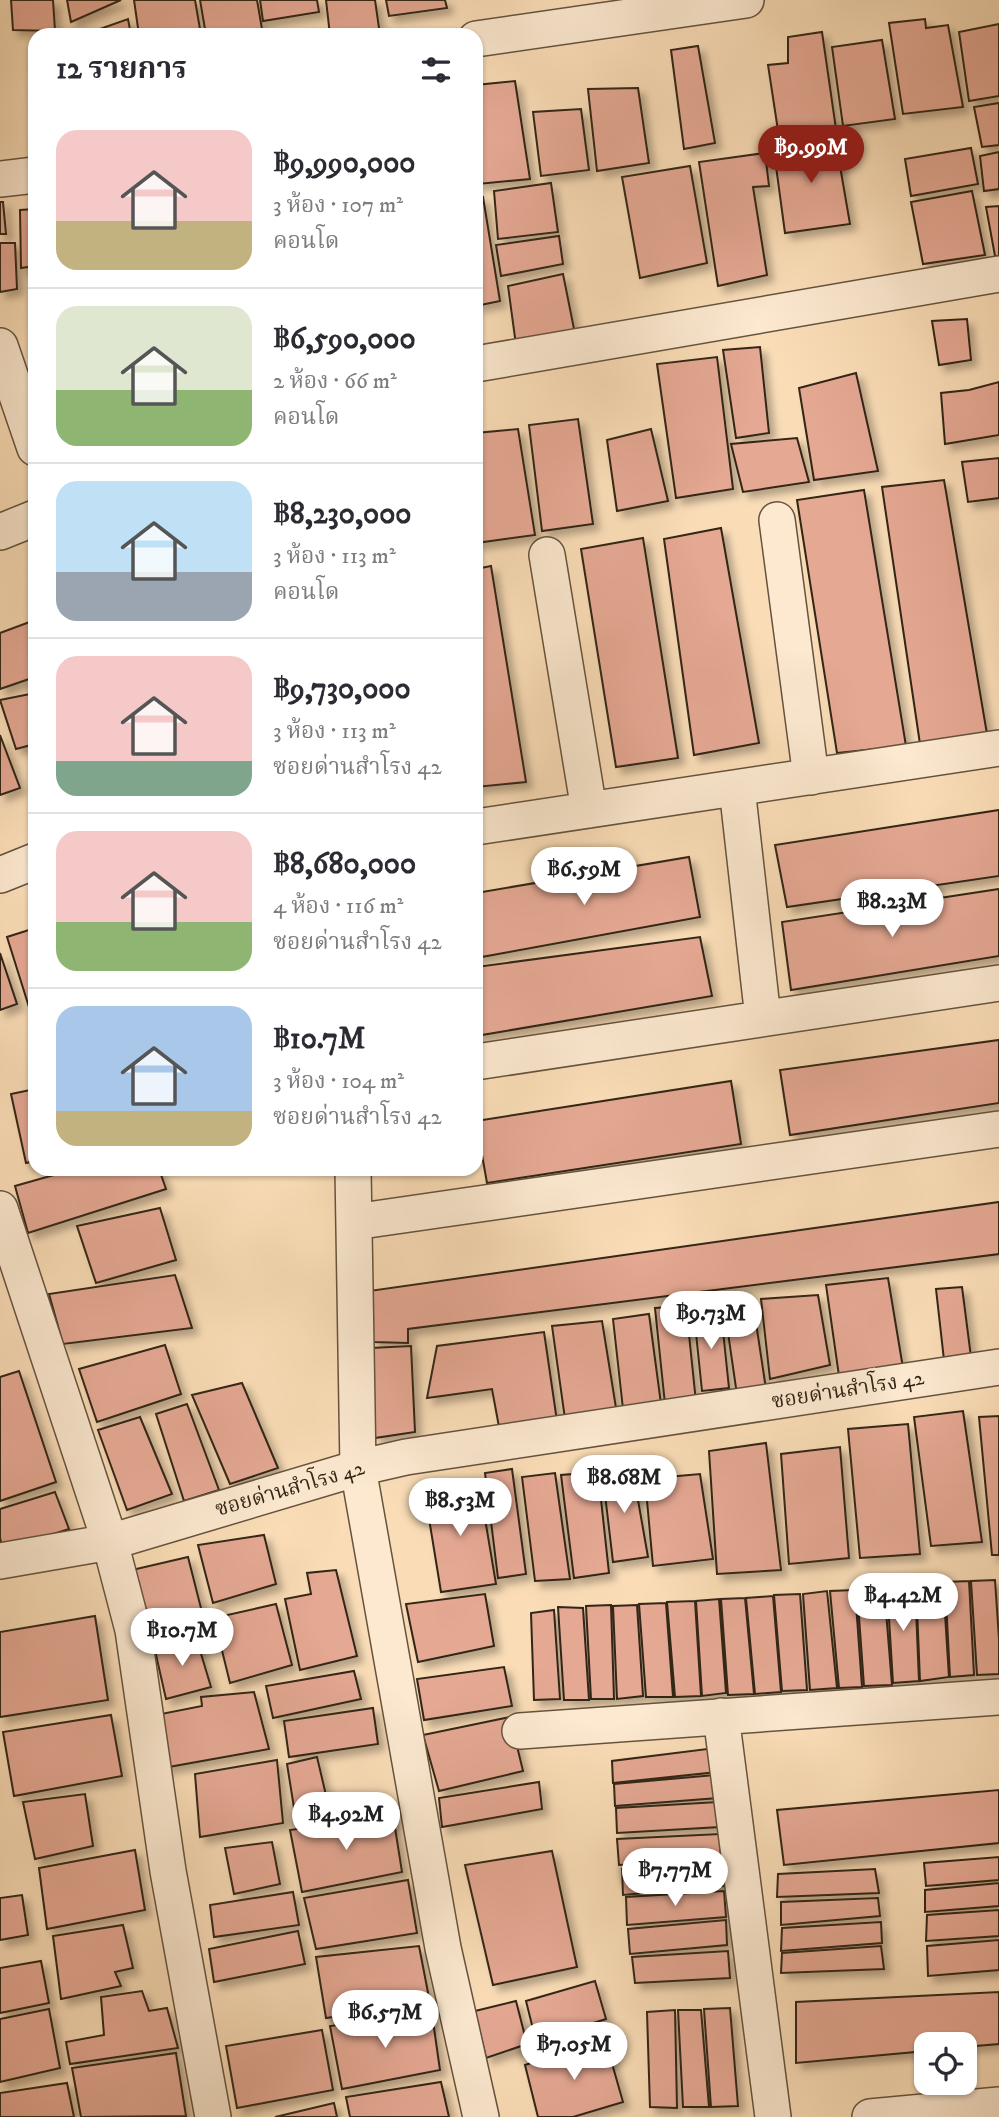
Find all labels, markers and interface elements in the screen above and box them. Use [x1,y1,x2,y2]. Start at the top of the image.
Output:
text: 12 รายการ [56,51,187,88]
icon: filters [417,51,455,89]
pin: ฿9.99M [754,125,868,185]
text: ฿9.99M [774,133,848,162]
text: ฿9,990,000 [273,145,415,182]
icon: home [112,158,196,242]
text: 3 ห้อง · 107 m² [273,191,403,220]
text: คอนโด [273,227,340,256]
text: ฿6,590,000 [273,321,416,358]
icon: home [112,334,196,418]
text: 2 ห้อง · 66 m² [273,367,397,396]
text: คอนโด [273,403,340,432]
text: ฿8,230,000 [273,496,411,533]
icon: home [112,509,196,593]
text: 3 ห้อง · 113 m² [273,542,396,571]
text: คอนโด [273,578,340,607]
text: ฿9,730,000 [273,671,411,708]
icon: home [112,684,196,768]
text: 3 ห้อง · 113 m² [273,717,396,746]
text: ซอยด่านสำโรง 42 [273,753,442,782]
text: ฿8,680,000 [273,846,416,883]
pin: ฿6.59M [527,848,641,907]
text: ฿6.59M [547,855,621,884]
icon: home [112,859,196,943]
pin: ฿8.23M [835,880,949,939]
text: ฿8.23M [857,887,927,916]
text: 4 ห้อง · 116 m² [273,892,404,921]
text: ซอยด่านสำโรง 42 [273,928,442,957]
text: ฿10.7M [273,1021,365,1058]
icon: home [112,1034,196,1118]
text: 3 ห้อง · 104 m² [273,1067,404,1096]
text: ซอยด่านสำโรง 42 [273,1103,442,1132]
pin: ฿9.73M [654,1292,768,1351]
text: ฿9.73M [676,1299,746,1328]
street label: ซอยด่านสำโรง 42 [769,1362,927,1415]
street label: ซอยด่านสำโรง 42 [212,1452,368,1523]
pin: ฿8.68M [567,1456,681,1515]
text: ฿8.68M [587,1463,661,1492]
pin: ฿8.53M [403,1478,517,1538]
text: ฿8.53M [425,1486,495,1515]
pin: ฿4.42M [846,1574,960,1633]
text: ฿4.42M [864,1581,942,1610]
pin: ฿10.7M [125,1608,239,1668]
text: ฿10.7M [147,1616,217,1645]
pin: ฿4.92M [289,1792,403,1852]
text: ฿4.92M [308,1800,384,1829]
pin: ฿7.77M [618,1848,732,1908]
text: ฿7.77M [638,1856,712,1885]
pin: ฿6.57M [328,1990,442,2050]
text: ฿6.57M [348,1998,422,2027]
pin: ฿7.05M [517,2022,631,2082]
text: ฿7.05M [536,2030,612,2059]
map controls [914,2032,977,2095]
button: locate [914,2032,977,2095]

